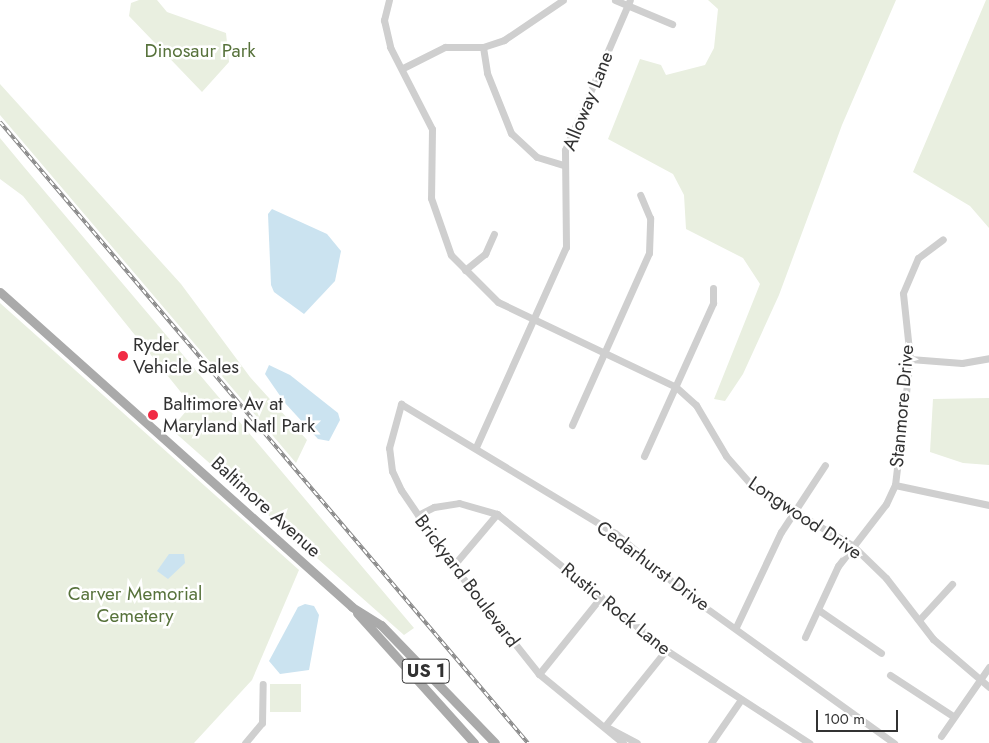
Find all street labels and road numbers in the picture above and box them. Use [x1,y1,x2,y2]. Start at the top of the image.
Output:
street label: Alloway Lane [558,48,618,154]
street label: Stanmore Drive [885,344,919,468]
street label: Baltimore Avenue [206,452,326,562]
street label: Longwood Drive [744,472,866,564]
street label: Brickyard Boulevard [410,510,524,652]
street label: Cedarhurst Drive [592,516,714,616]
street label: Rustic Rock Lane [557,558,675,660]
road number: US 1 [401,656,451,686]

